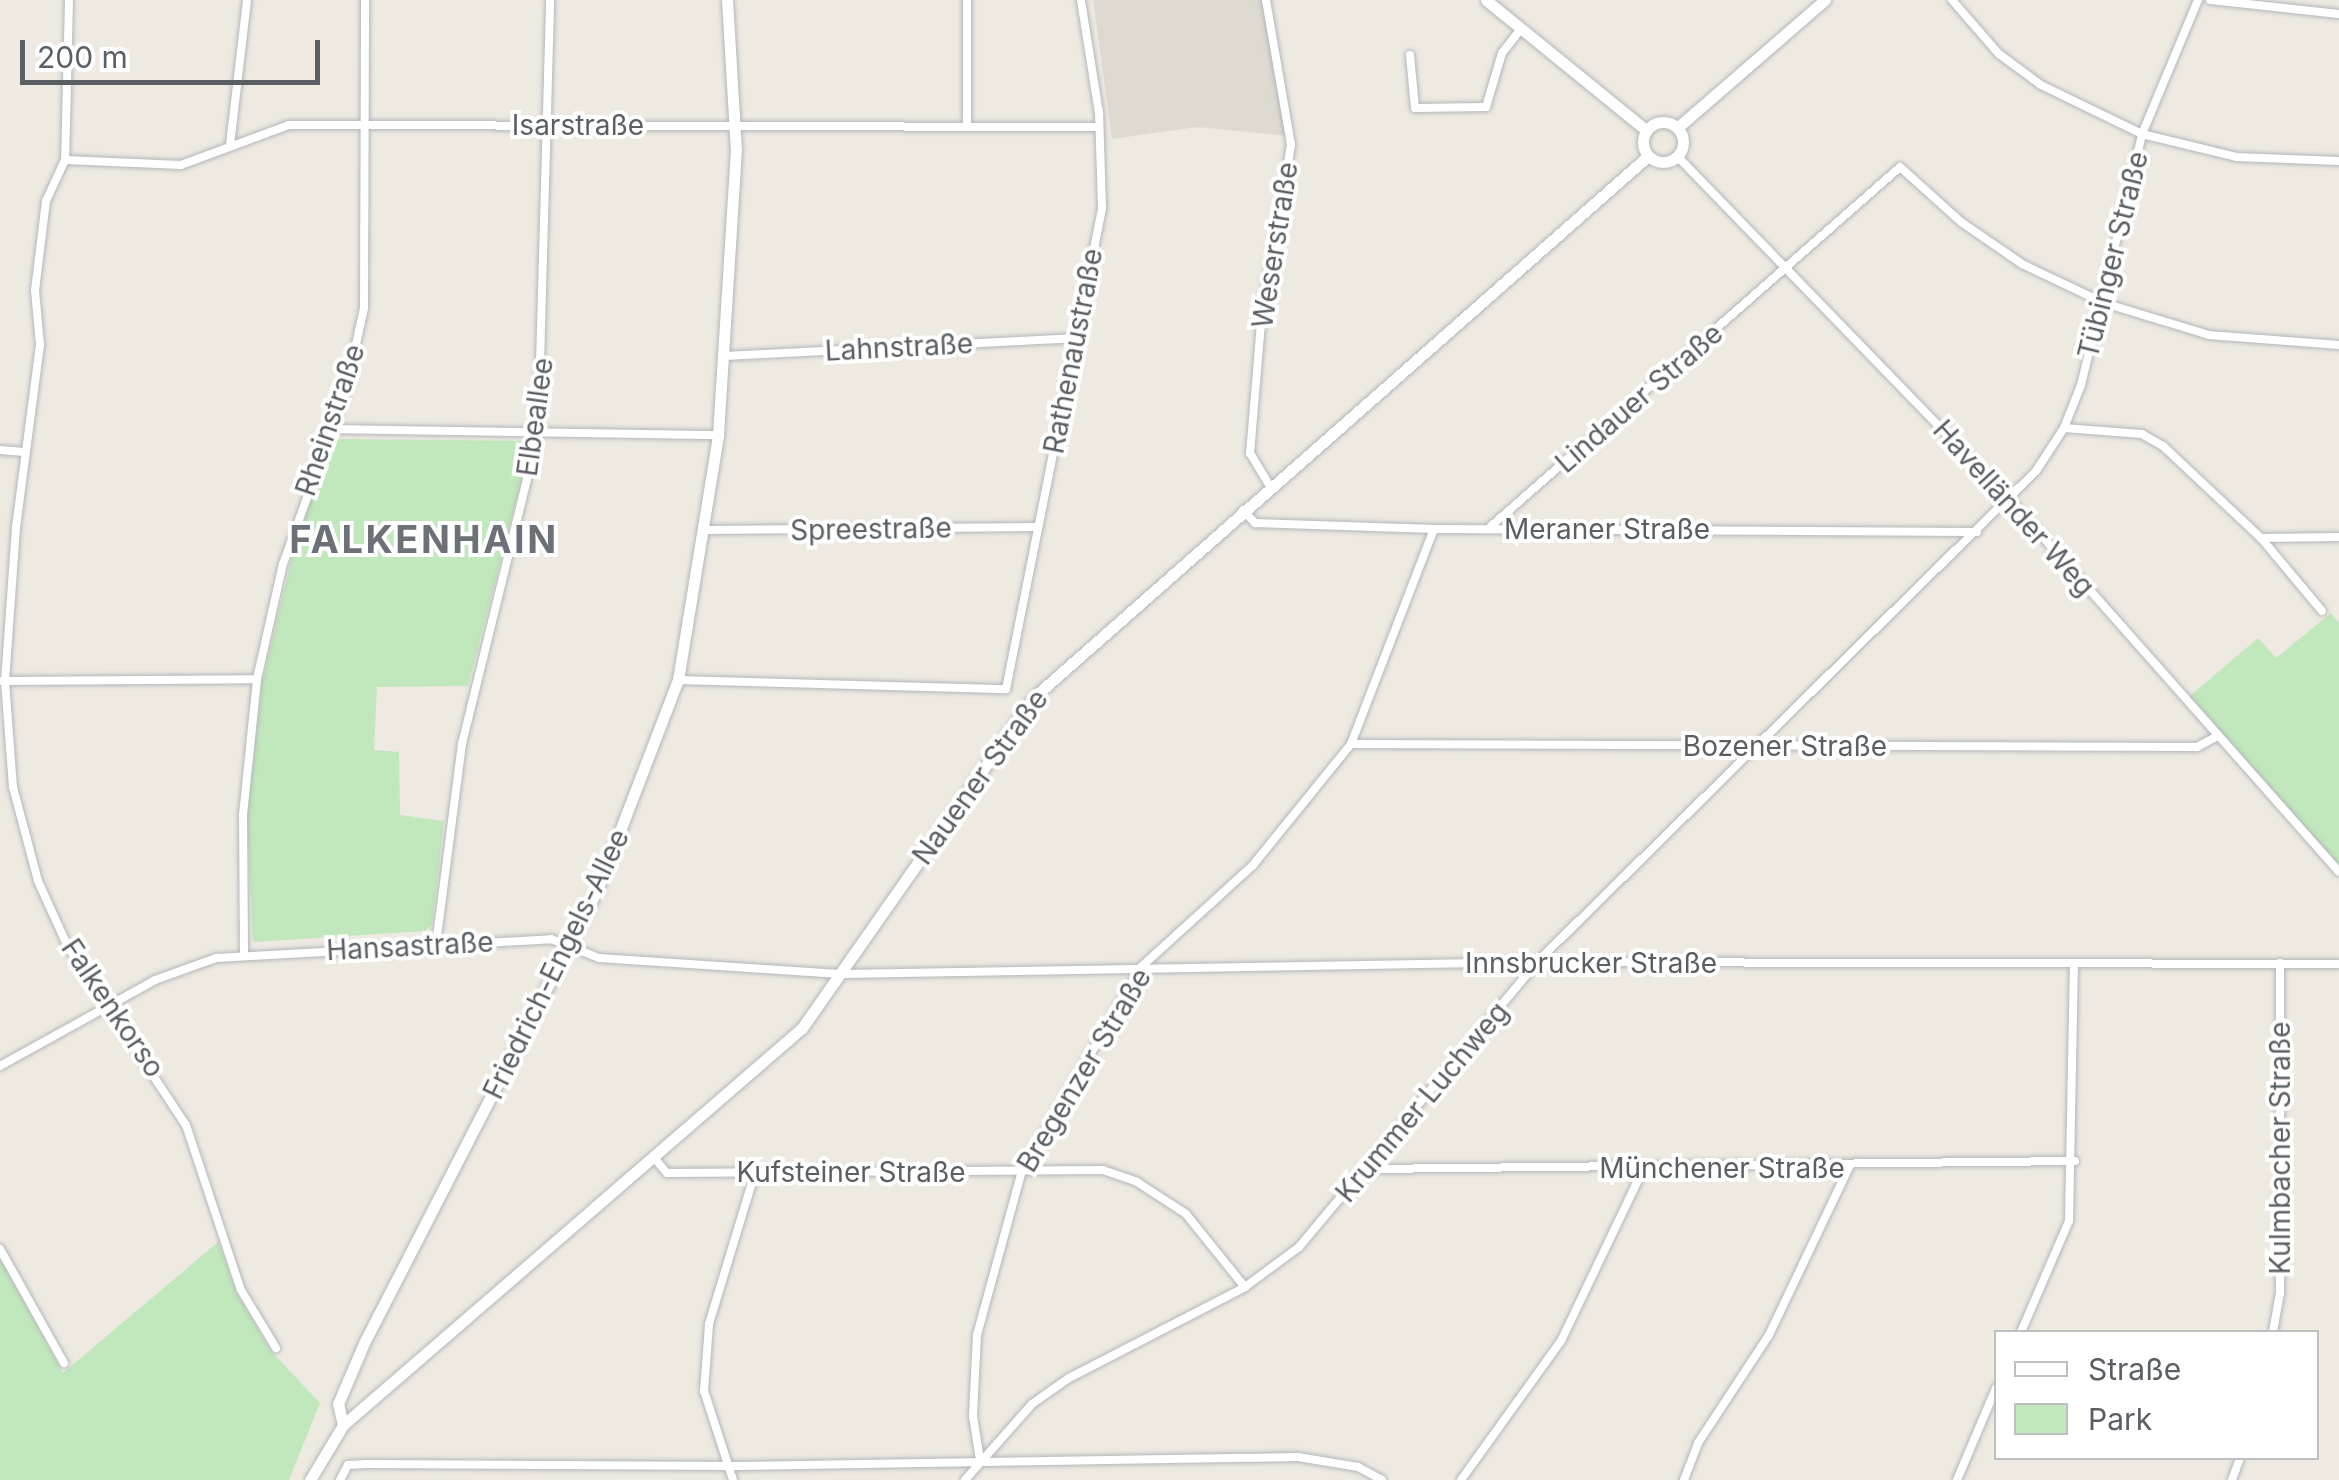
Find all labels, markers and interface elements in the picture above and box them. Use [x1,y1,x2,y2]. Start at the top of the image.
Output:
scale bar [25,20,325,82]
text: 200 m [37,39,128,75]
street label: Isarstraße [512,108,644,142]
street label: Tübinger Straße [2071,148,2155,362]
street label: Weserstraße [1245,159,1305,331]
street label: Rathenaustraße [1037,246,1109,456]
street label: Lindauer Straße [1549,316,1729,480]
street label: Lahnstraße [824,326,974,368]
street label: Rheinstraße [288,340,372,500]
street label: Elbeallee [510,356,560,478]
street label: Havelländer Weg [1926,413,2102,603]
street label: Spreestraße [790,511,952,547]
street label: Meraner Straße [1504,512,1710,546]
district label: FALKENHAIN [289,517,559,563]
street label: Nauener Straße [905,683,1055,871]
street label: Bozener Straße [1683,729,1887,763]
street label: Friedrich-Engels-Allee [476,824,636,1104]
street label: Hansastraße [326,925,494,967]
street label: Falkenkorso [54,932,172,1084]
street label: Innsbrucker Straße [1465,946,1717,980]
street label: Bregenzer Straße [1010,962,1158,1178]
street label: Krummer Luchweg [1329,995,1515,1209]
street label: Kulmbacher Straße [2263,1021,2297,1275]
street label: Münchener Straße [1599,1151,1845,1185]
street label: Kufsteiner Straße [736,1155,966,1189]
legend [1994,1330,2319,1460]
text: Straße [2088,1351,2181,1387]
text: Park [2088,1401,2152,1437]

